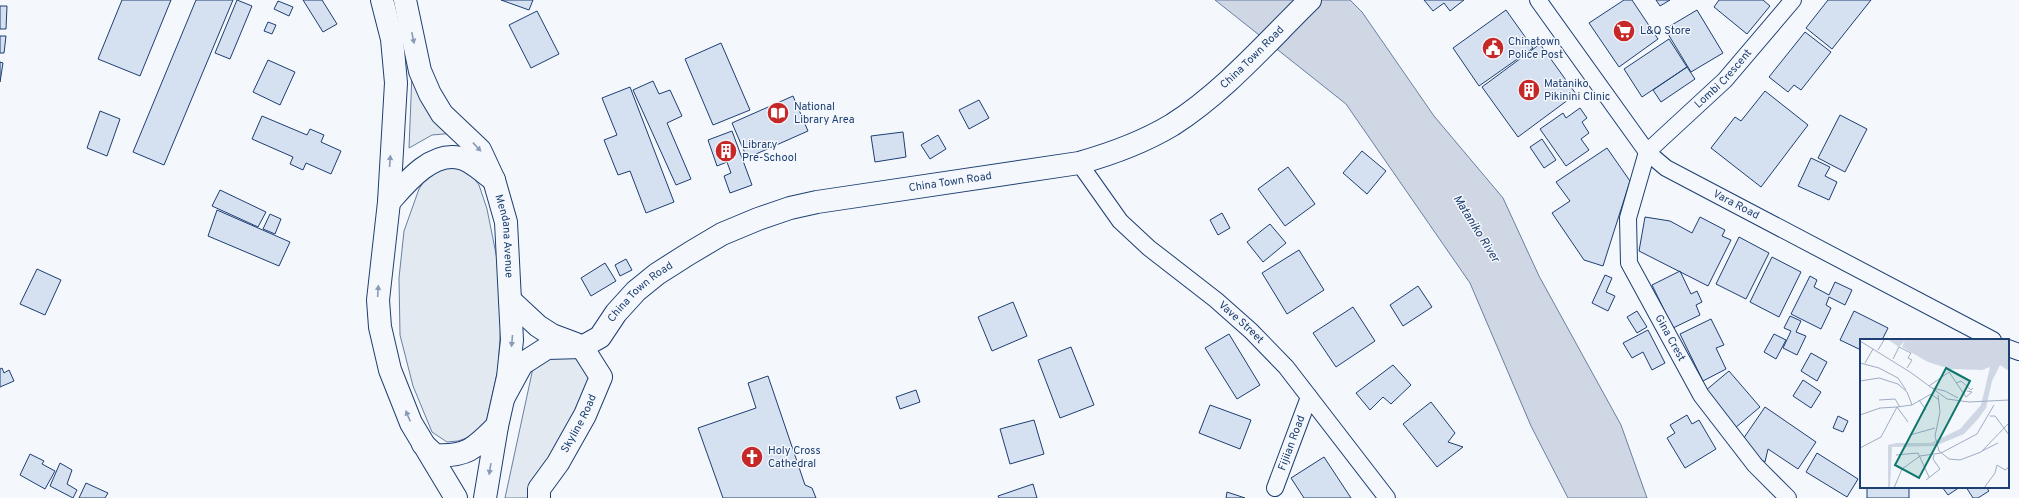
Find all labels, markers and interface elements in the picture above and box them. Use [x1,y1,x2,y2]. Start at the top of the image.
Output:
supermarket icon: L&Q Store [1611,18,1637,44]
street label: China Town Road [1217,23,1287,92]
place label: L&Q Store [1640,24,1691,38]
one-way arrow [411,32,417,44]
public building icon: Chinatown Police Post [1480,35,1506,61]
place label: Chinatown Police Post [1508,35,1563,62]
street label: Lombi Crescent [1692,46,1755,111]
building icon: Mataniko Pikinini Clinic [1516,77,1542,103]
place label: Mataniko Pikinini Clinic [1544,77,1610,104]
library icon: National Library Area [765,100,791,126]
place label: National Library Area [794,100,855,127]
building icon: Library Pre-School [713,138,739,164]
place label: Library Pre-School [742,138,797,165]
one-way arrow [472,142,481,152]
one-way arrow [387,155,394,167]
street label: China Town Road [908,169,993,195]
street label: Vara Road [1711,187,1762,223]
water label: Mataniko River [1449,192,1504,267]
street label: Mendana Avenue [491,193,516,278]
street label: China Town Road [605,259,676,325]
one-way arrow [375,285,382,297]
street label: Vave Street [1215,298,1267,347]
street label: Gina Crest [1651,312,1689,364]
one-way arrow [509,335,515,347]
inset map [1860,339,2009,488]
street label: Skyline Road [558,392,600,455]
one-way arrow [404,410,410,422]
street label: Fijiian Road [1275,413,1308,473]
church icon: Holy Cross Cathedral [739,444,765,470]
place label: Holy Cross Cathedral [768,444,821,471]
one-way arrow [487,462,493,475]

